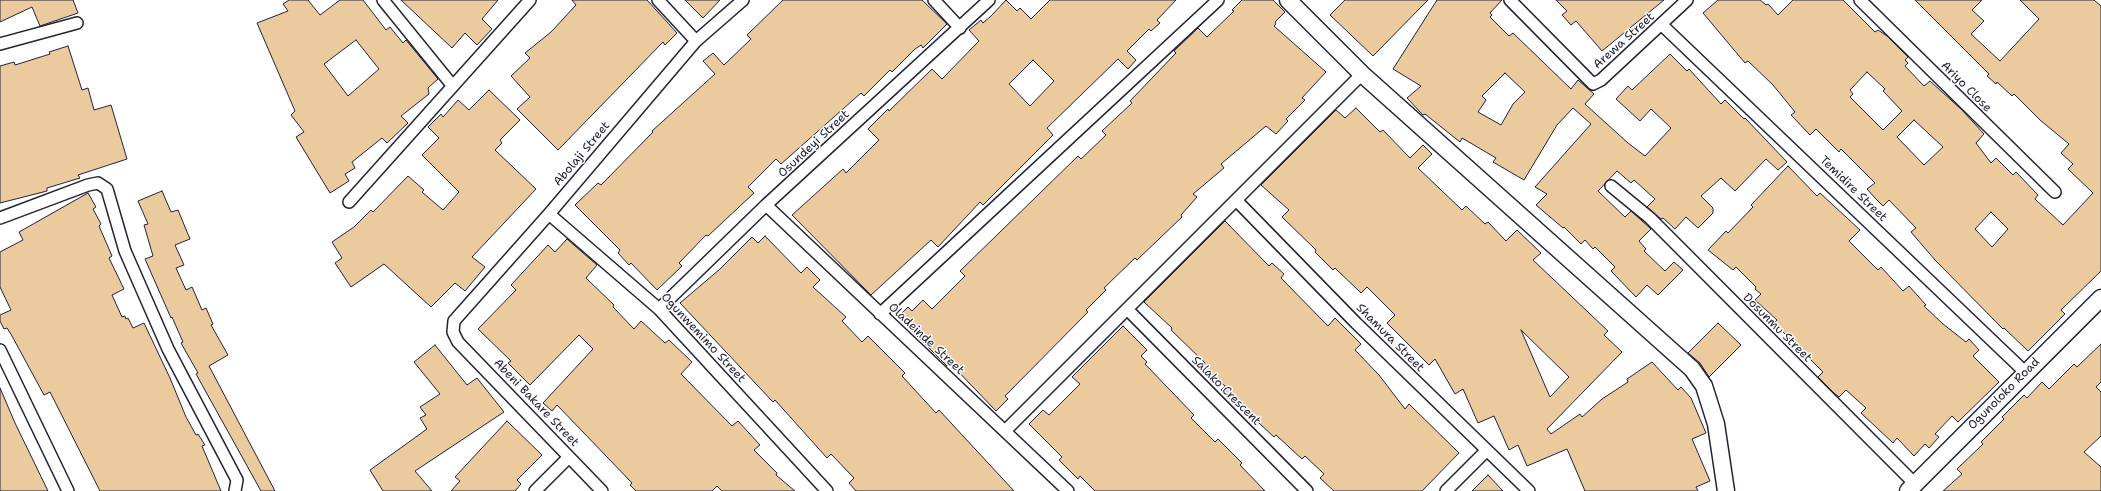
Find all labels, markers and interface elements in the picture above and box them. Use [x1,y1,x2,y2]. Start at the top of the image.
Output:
street label: Arewa Street [1590,10,1658,72]
street label: Ariyo Close [1938,59,1994,115]
street label: Osundeyi Street [775,107,853,181]
street label: Abolaji Street [551,119,613,189]
street label: Temidire Street [1816,153,1890,225]
street label: Ogunwemimo Street [658,290,748,386]
street label: Dosunmu Street [1740,291,1814,365]
street label: Oladeinde Street [885,300,967,378]
street label: Shamura Street [1353,301,1427,375]
street label: Salako Crescent [1188,353,1264,429]
street label: Ogunoloko Road [1965,355,2043,433]
street label: Abeni Bakare Street [490,356,582,450]

